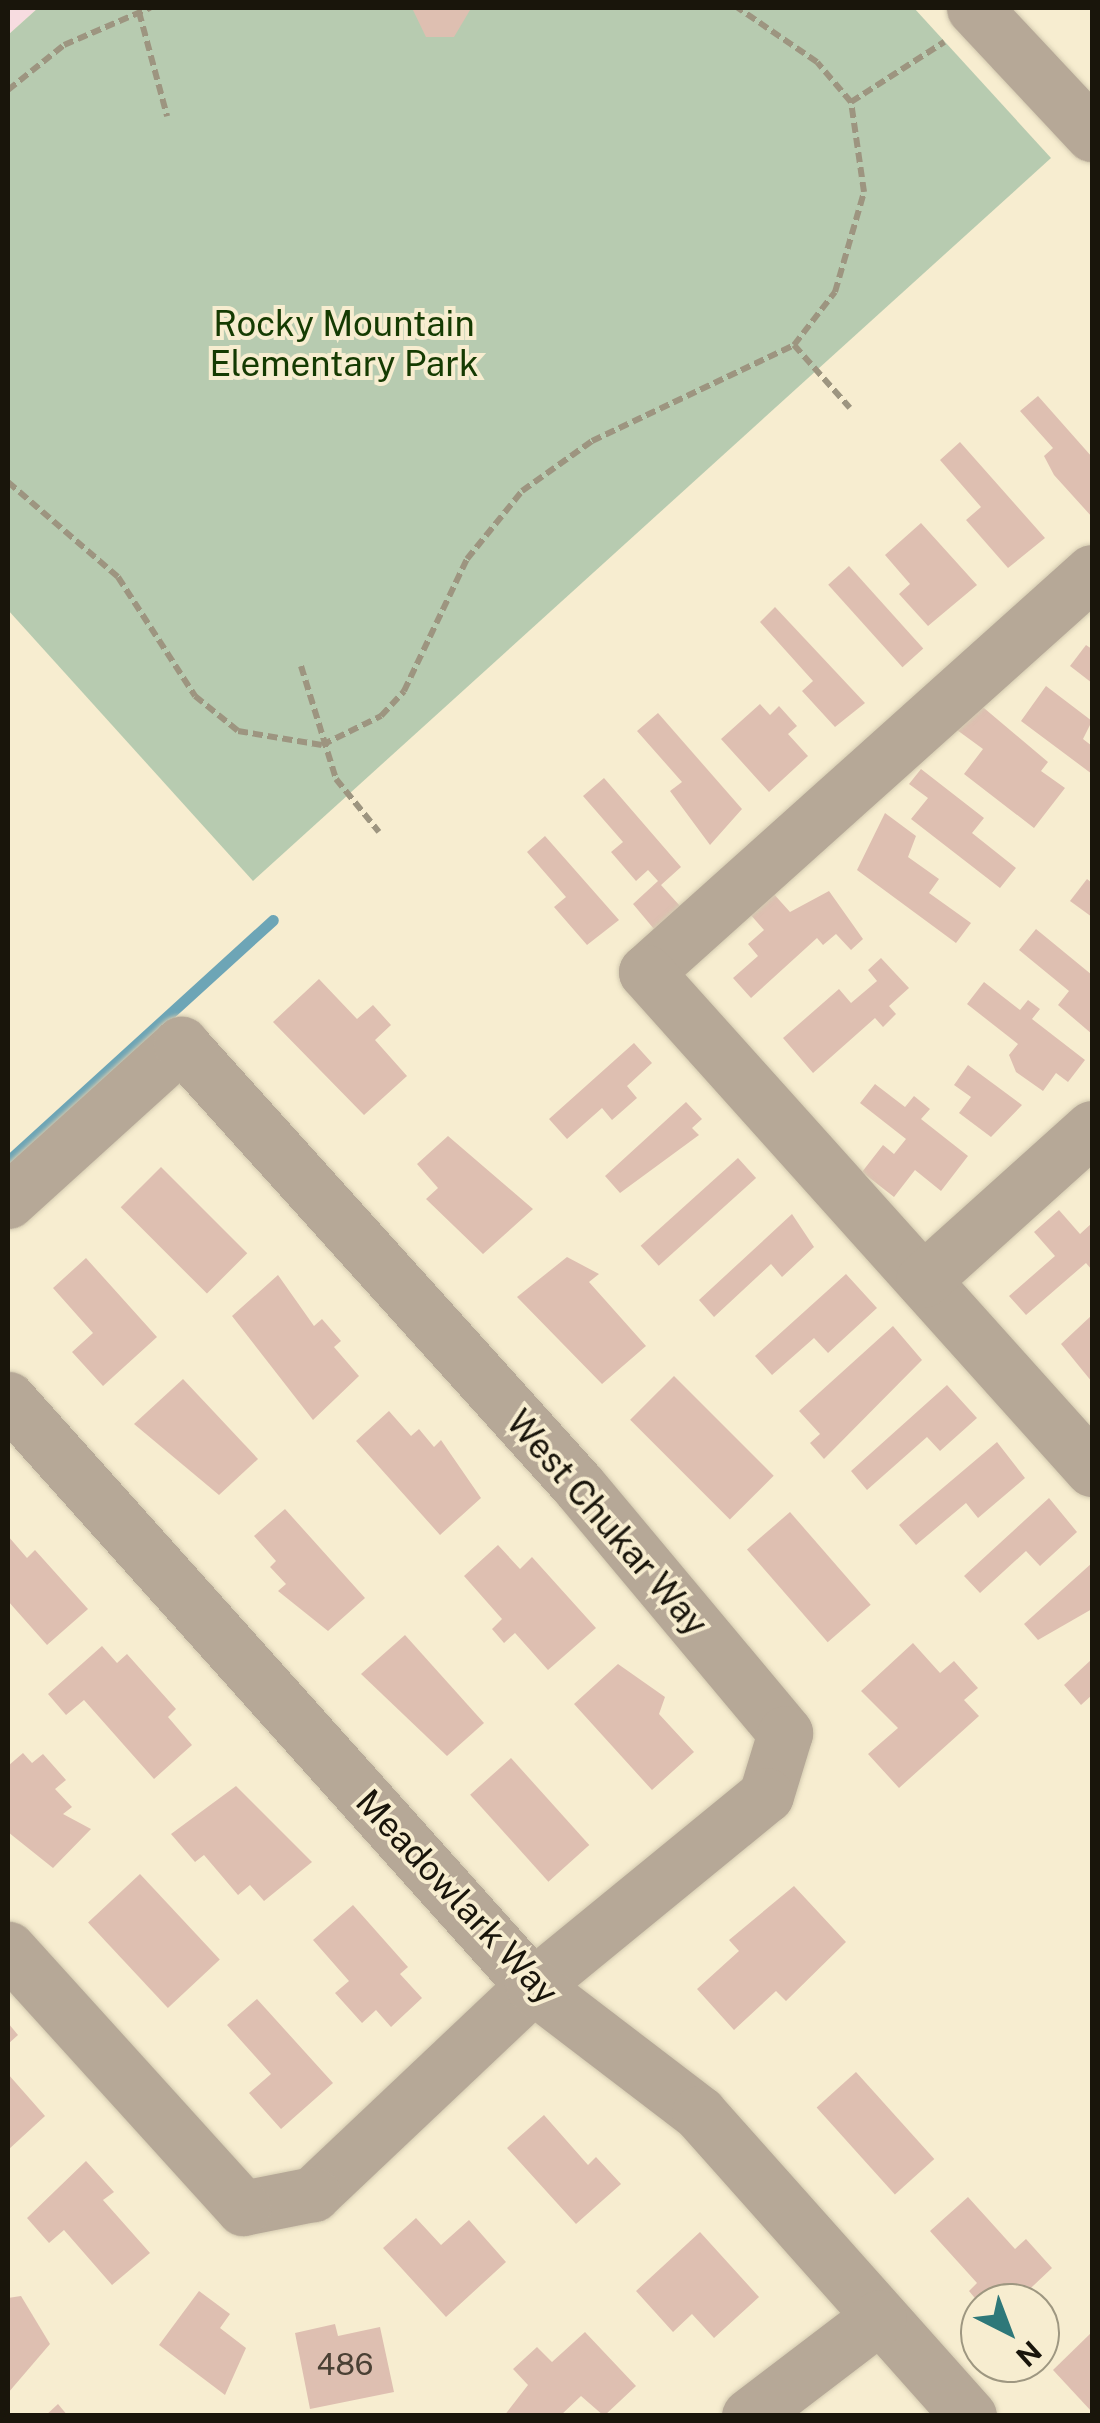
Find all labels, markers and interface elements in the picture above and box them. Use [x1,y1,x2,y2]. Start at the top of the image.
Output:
park label: Rocky Mountain Elementary Park [209,303,479,385]
street label: West Chukar Way [497,1401,717,1645]
street label: Meadowlark Way [347,1781,567,2013]
north arrow [960,2283,1060,2383]
text: N [1010,2335,1048,2374]
house number: 486 [317,2346,373,2382]

